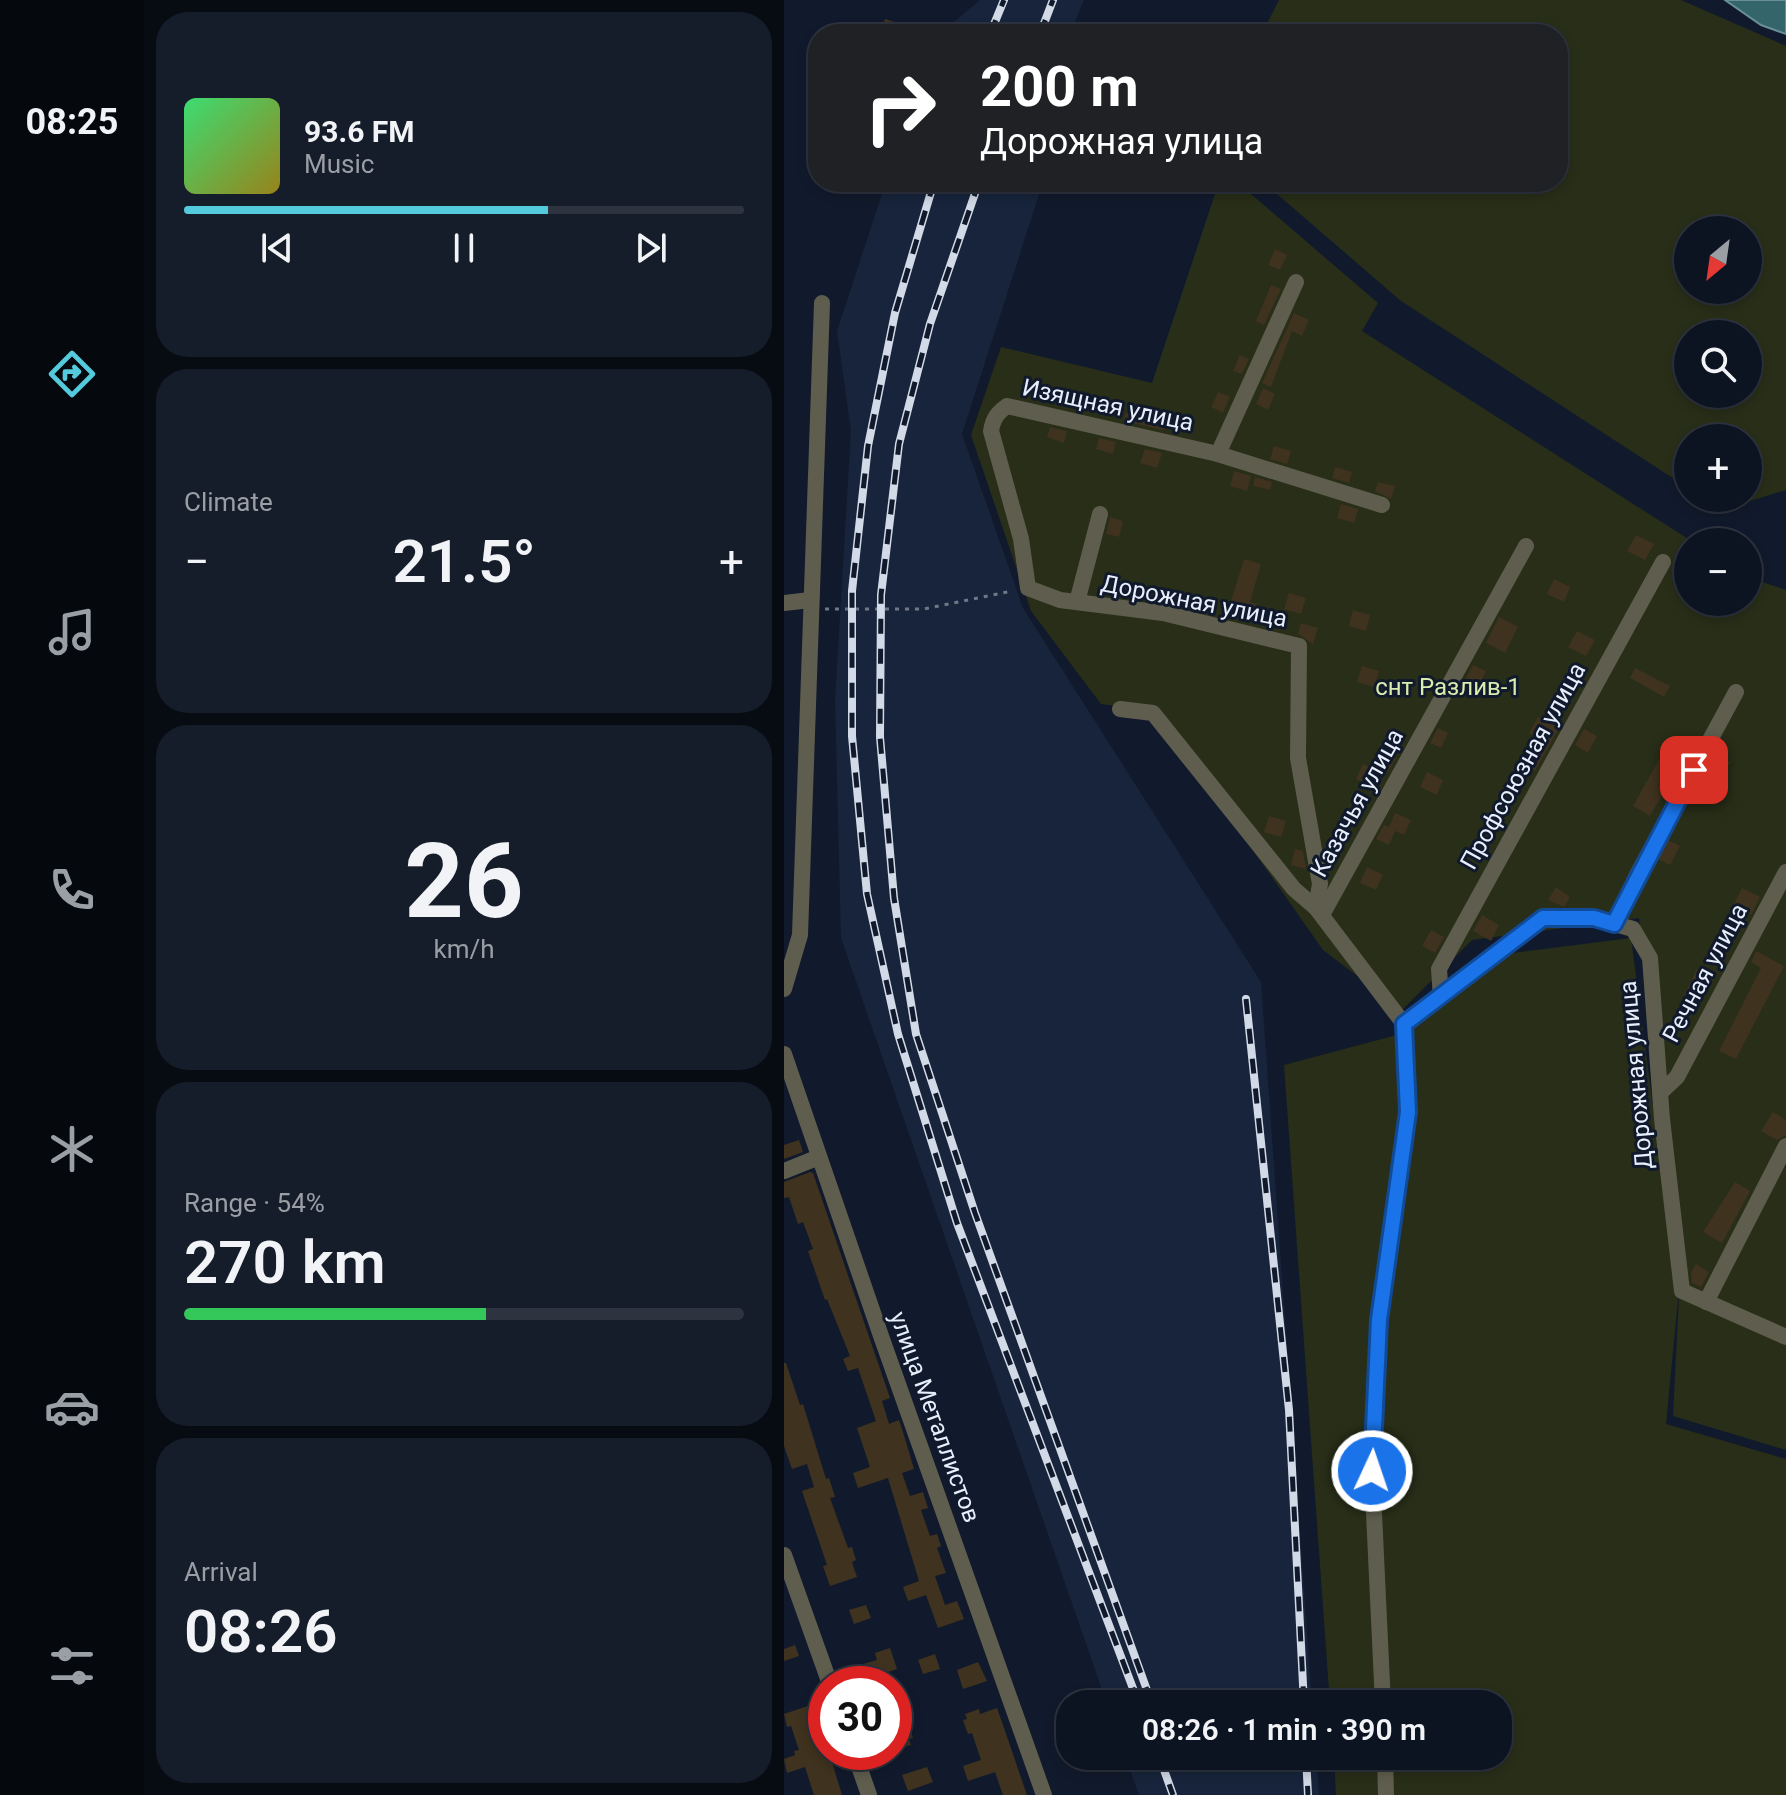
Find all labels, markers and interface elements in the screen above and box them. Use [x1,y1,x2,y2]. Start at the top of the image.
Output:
text: 200 m [980,54,1139,120]
icon: right [848,56,952,160]
text: 08:25 [26,101,118,143]
text: 93.6 FM [304,114,415,149]
text: Дорожная улица [980,121,1263,163]
text: Music [304,149,374,179]
north arrow [1674,216,1762,304]
map controls [1674,216,1762,616]
icon: previous [255,226,299,270]
icon: pause [442,226,486,270]
icon: next [629,226,673,270]
button: search [1674,320,1762,408]
icon: directions [44,346,100,402]
street label: Изящная улица [1020,373,1196,437]
button: + [1674,424,1762,512]
text: Climate [184,487,273,517]
text: 21.5° [393,526,536,597]
button: − [1674,528,1762,616]
text: − [184,536,209,588]
text: + [719,536,744,588]
street label: Дорожная улица [1099,569,1289,633]
icon: music [44,604,100,660]
street label: Профсоюзная улица [1455,658,1591,874]
park label: снт Разлив-1 [1375,673,1521,701]
street label: Казачья улица [1305,724,1409,882]
pin [1660,736,1728,804]
icon: arrive [1672,748,1716,792]
text: 26 [404,821,524,942]
icon: phone [44,862,100,918]
street label: Речная улица [1657,899,1753,1047]
text: km/h [433,934,495,964]
street label: Дорожная улица [1614,980,1658,1170]
icon: climate [44,1121,100,1177]
text: Range · 54% [184,1188,325,1218]
text: 270 km [184,1227,386,1298]
street label: улица Металлистов [884,1308,986,1526]
icon: car [44,1379,100,1435]
position arrow [1330,1429,1414,1513]
text: Arrival [184,1557,258,1587]
text: 08:26 [184,1596,337,1667]
icon: filters [44,1638,100,1694]
speed limit sign: 30 [808,1666,912,1770]
text: 08:26 · 1 min · 390 m [1142,1712,1426,1747]

